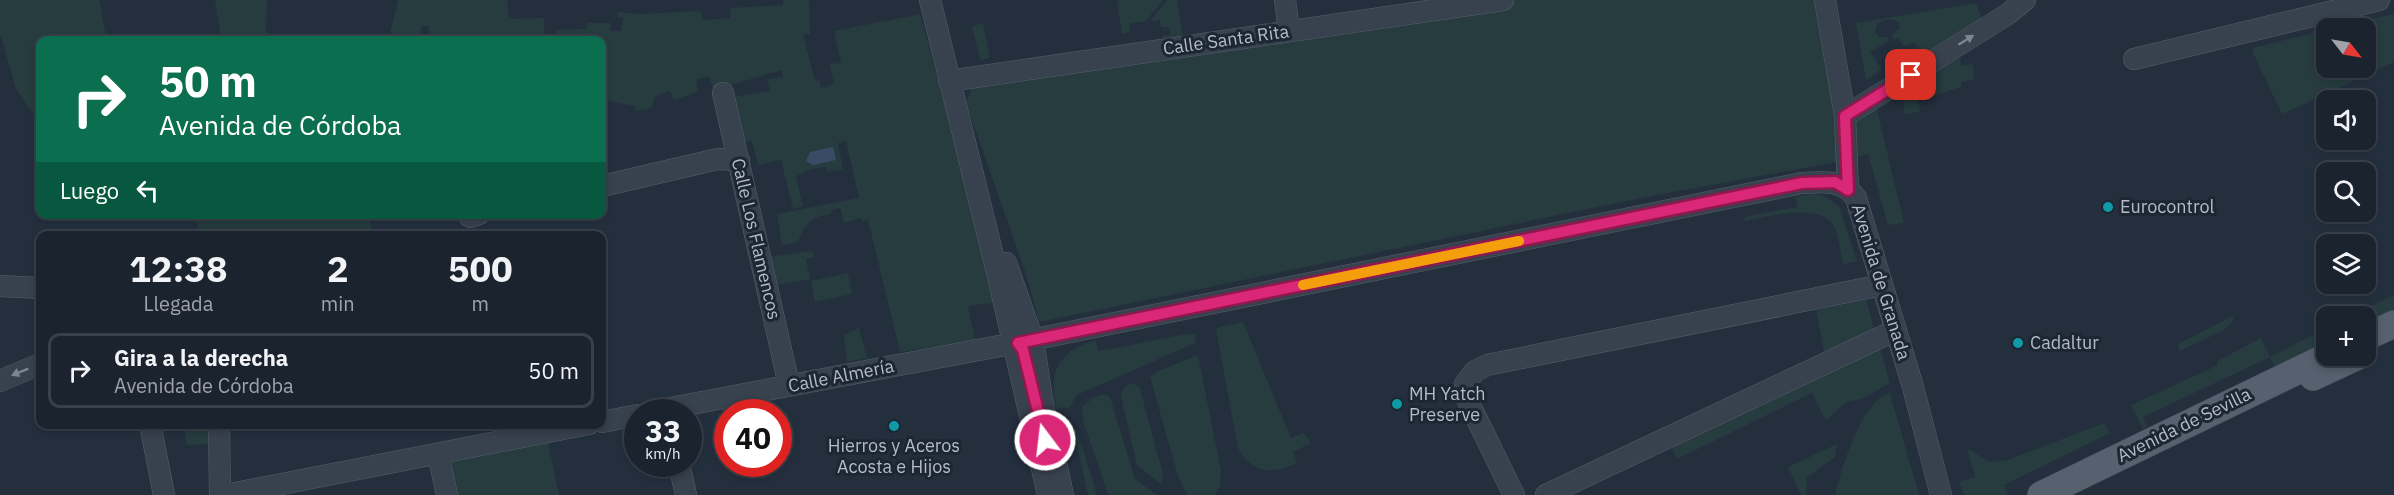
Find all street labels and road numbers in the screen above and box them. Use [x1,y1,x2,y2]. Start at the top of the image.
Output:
street label: Calle Santa Rita [1161,19,1291,60]
street label: Calle Los Flamencos [727,156,786,322]
street label: Avenida de Granada [1847,201,1916,363]
street label: Calle Almería [786,354,896,397]
street label: Avenida de Sevilla [2113,382,2255,467]

